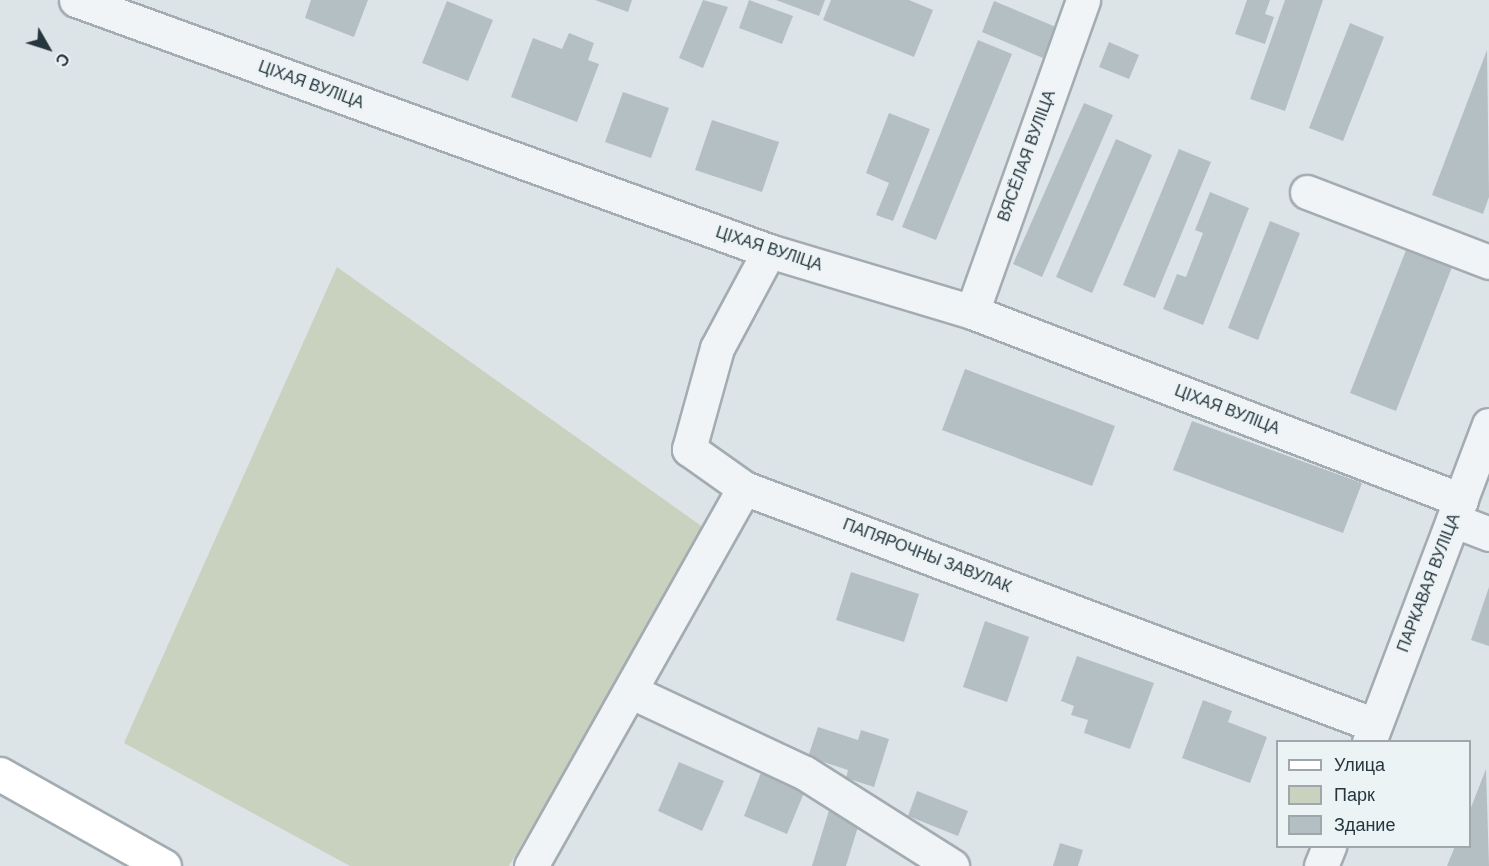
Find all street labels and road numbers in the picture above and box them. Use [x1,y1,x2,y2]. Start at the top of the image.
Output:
street label: ЦІХАЯ ВУЛІЦА [256,57,366,113]
street label: ВЯСЁЛАЯ ВУЛІЦА [994,88,1060,224]
street label: ЦІХАЯ ВУЛІЦА [713,223,825,275]
street label: ЦІХАЯ ВУЛІЦА [1172,381,1282,439]
street label: ПАРКАВАЯ ВУЛІЦА [1394,511,1464,655]
street label: ПАПЯРОЧНЫ ЗАВУЛАК [840,515,1014,597]

